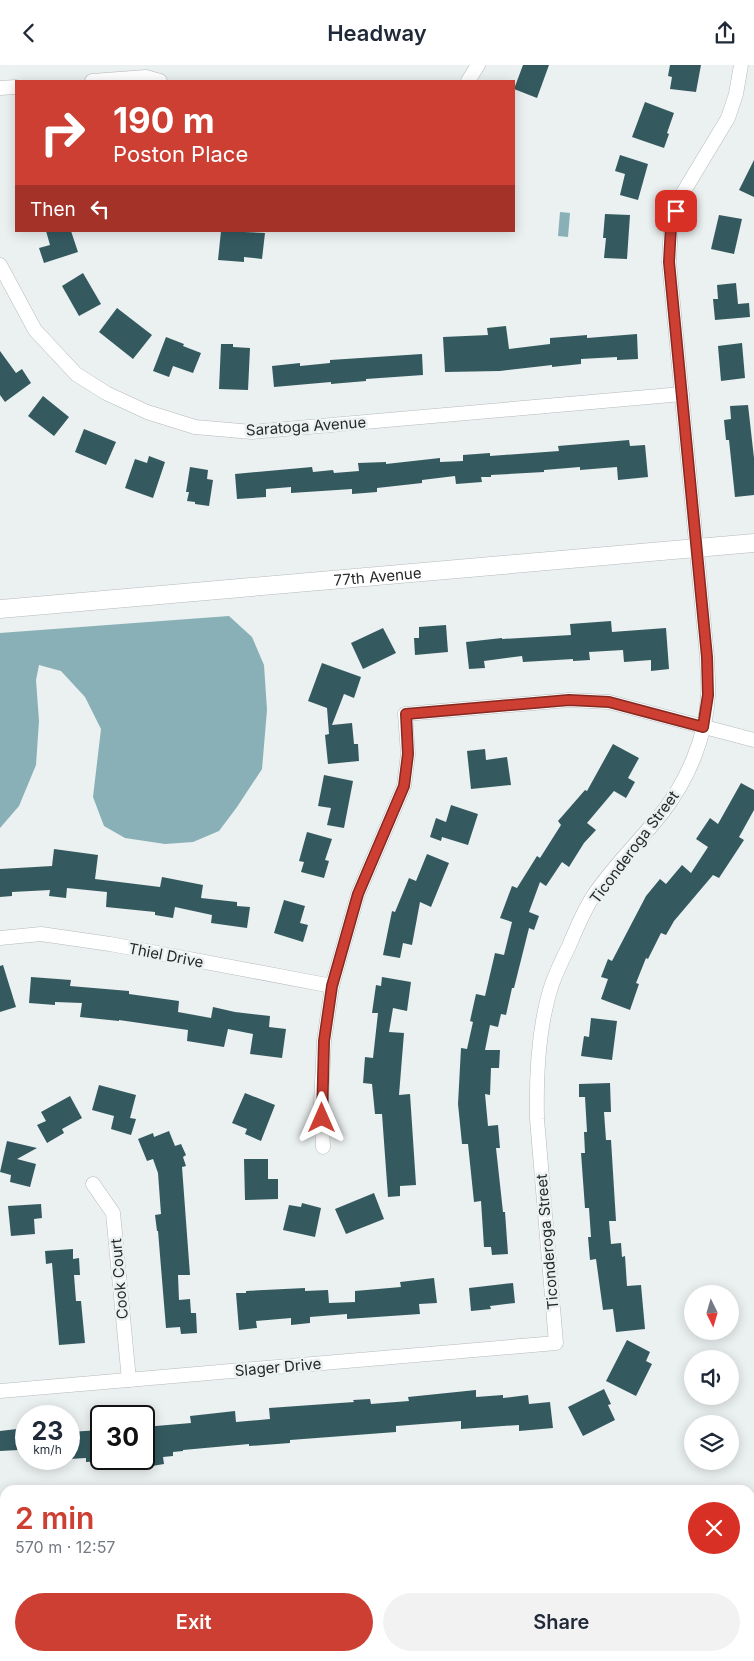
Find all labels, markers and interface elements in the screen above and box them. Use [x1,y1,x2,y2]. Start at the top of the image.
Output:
icon: back [15,19,43,47]
icon: share [711,19,739,47]
text: Headway [327,20,427,46]
text: 190 m [113,99,215,141]
icon: right [30,100,95,165]
text: Poston Place [113,141,248,167]
pin [655,190,697,232]
icon: left [86,195,114,223]
icon: arrive [662,197,690,225]
text: Then [30,198,76,221]
street label: Saratoga Avenue [245,412,367,440]
street label: 77th Avenue [333,563,422,589]
street label: Ticonderoga Street [585,787,683,907]
street label: Thiel Drive [127,938,205,972]
position arrow [295,1091,347,1143]
street label: Ticonderoga Street [532,1173,562,1311]
street label: Cook Court [106,1238,132,1320]
north arrow [684,1285,739,1340]
map controls [684,1285,739,1470]
button: sound [684,1350,739,1405]
street label: Slager Drive [234,1354,322,1380]
speed limit sign: 30 [90,1405,155,1470]
button: layers [684,1415,739,1470]
text: 23 [32,1416,63,1446]
text: km/h [33,1442,62,1457]
text: 2 min [15,1500,94,1536]
button: close [688,1502,740,1554]
text: 570 m · 12:57 [15,1537,115,1557]
button: Exit [15,1593,373,1651]
button: Share [383,1593,740,1651]

